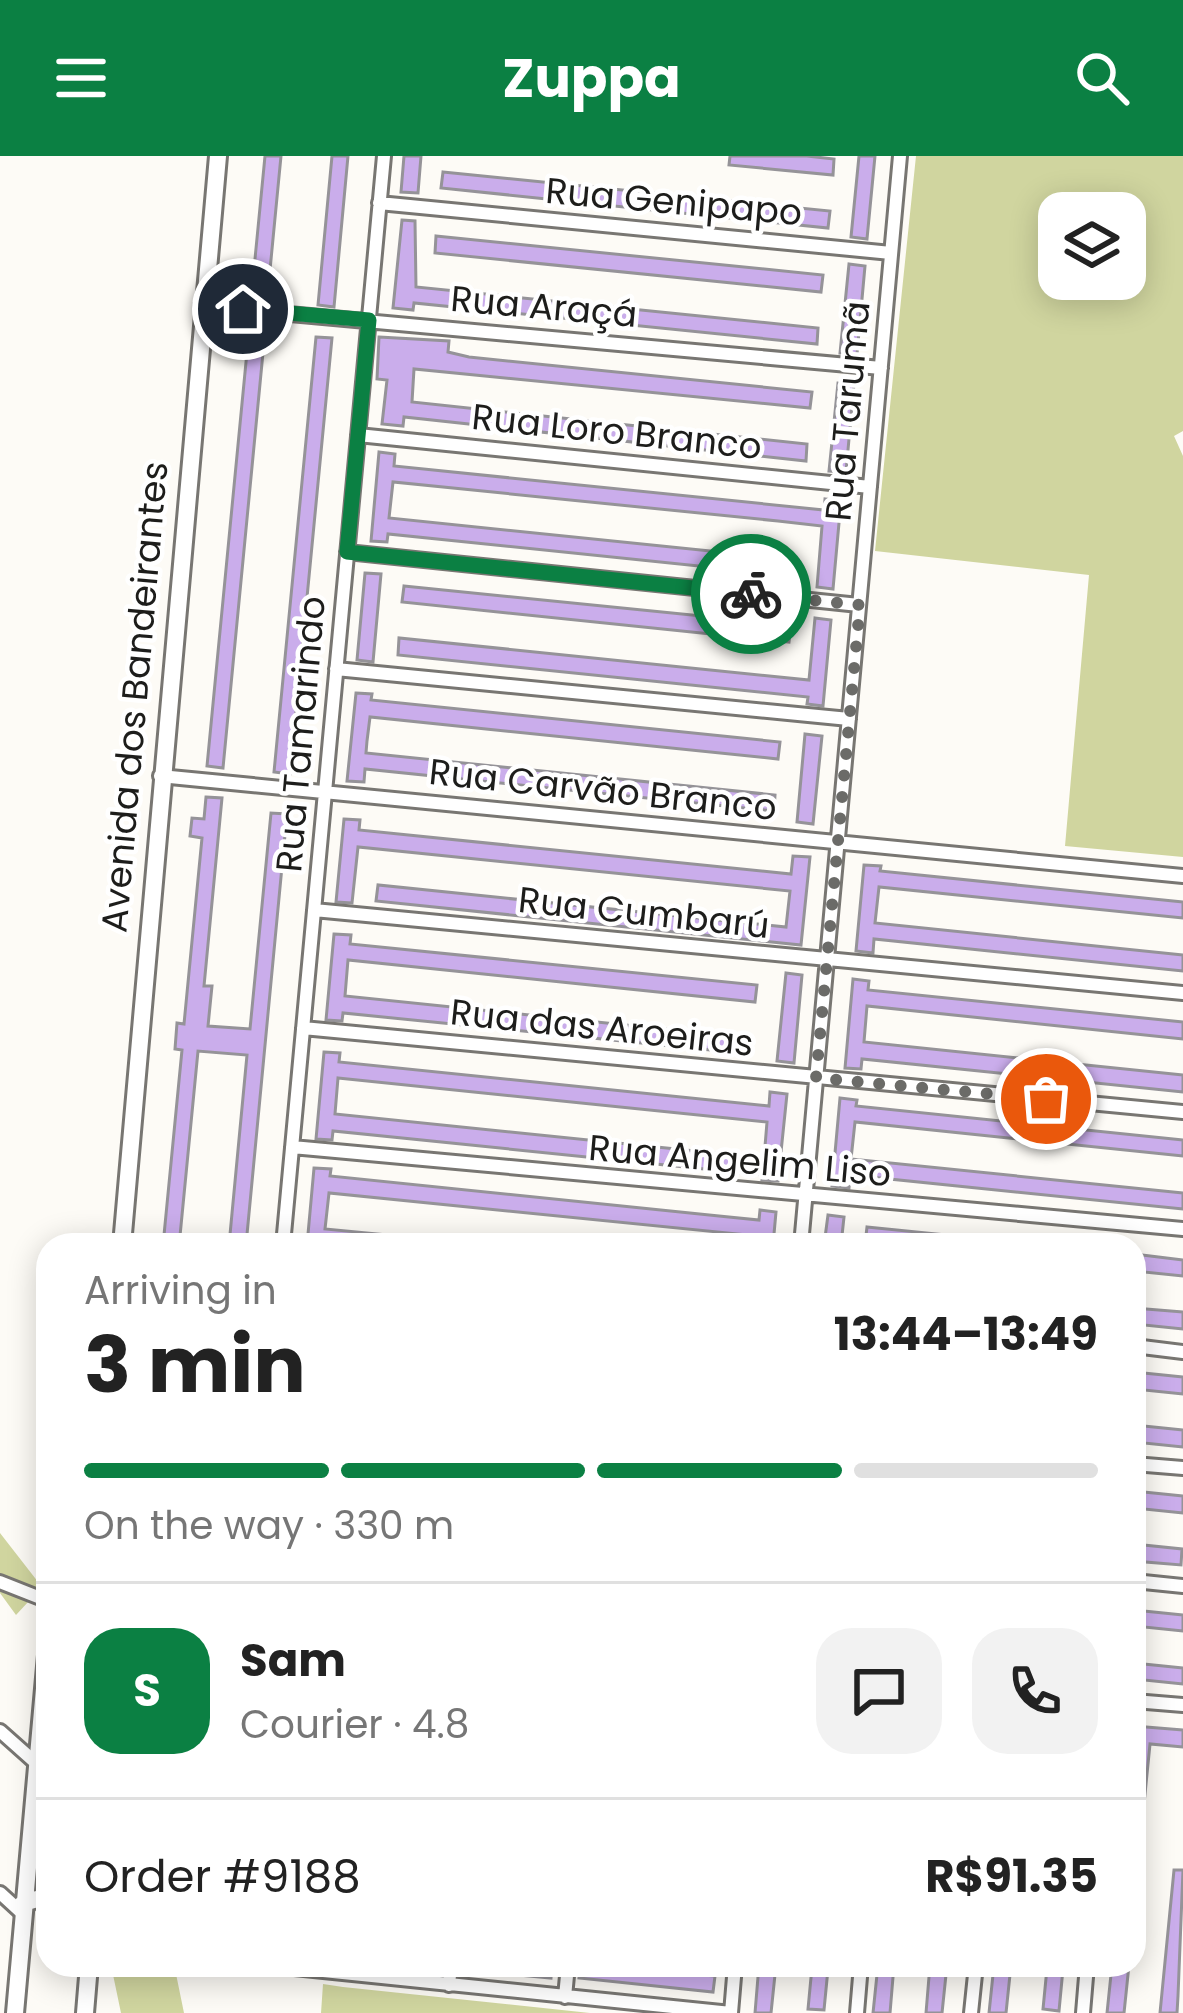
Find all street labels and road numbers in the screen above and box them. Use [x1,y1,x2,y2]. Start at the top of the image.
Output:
street label: Rua Genipapo [544,165,804,238]
street label: Rua Araçá [449,273,639,340]
street label: Rua Tarumã [812,299,883,523]
street label: Rua Loro Branco [469,391,764,472]
street label: Avenida dos Bandeirantes [88,459,181,935]
street label: Rua Tamarindo [263,594,338,874]
street label: Rua Carvão Branco [427,746,779,833]
street label: Rua Cumbarú [516,874,772,951]
street label: Rua das Aroeiras [448,986,756,1069]
street label: Rua Angelim Liso [587,1122,893,1199]

